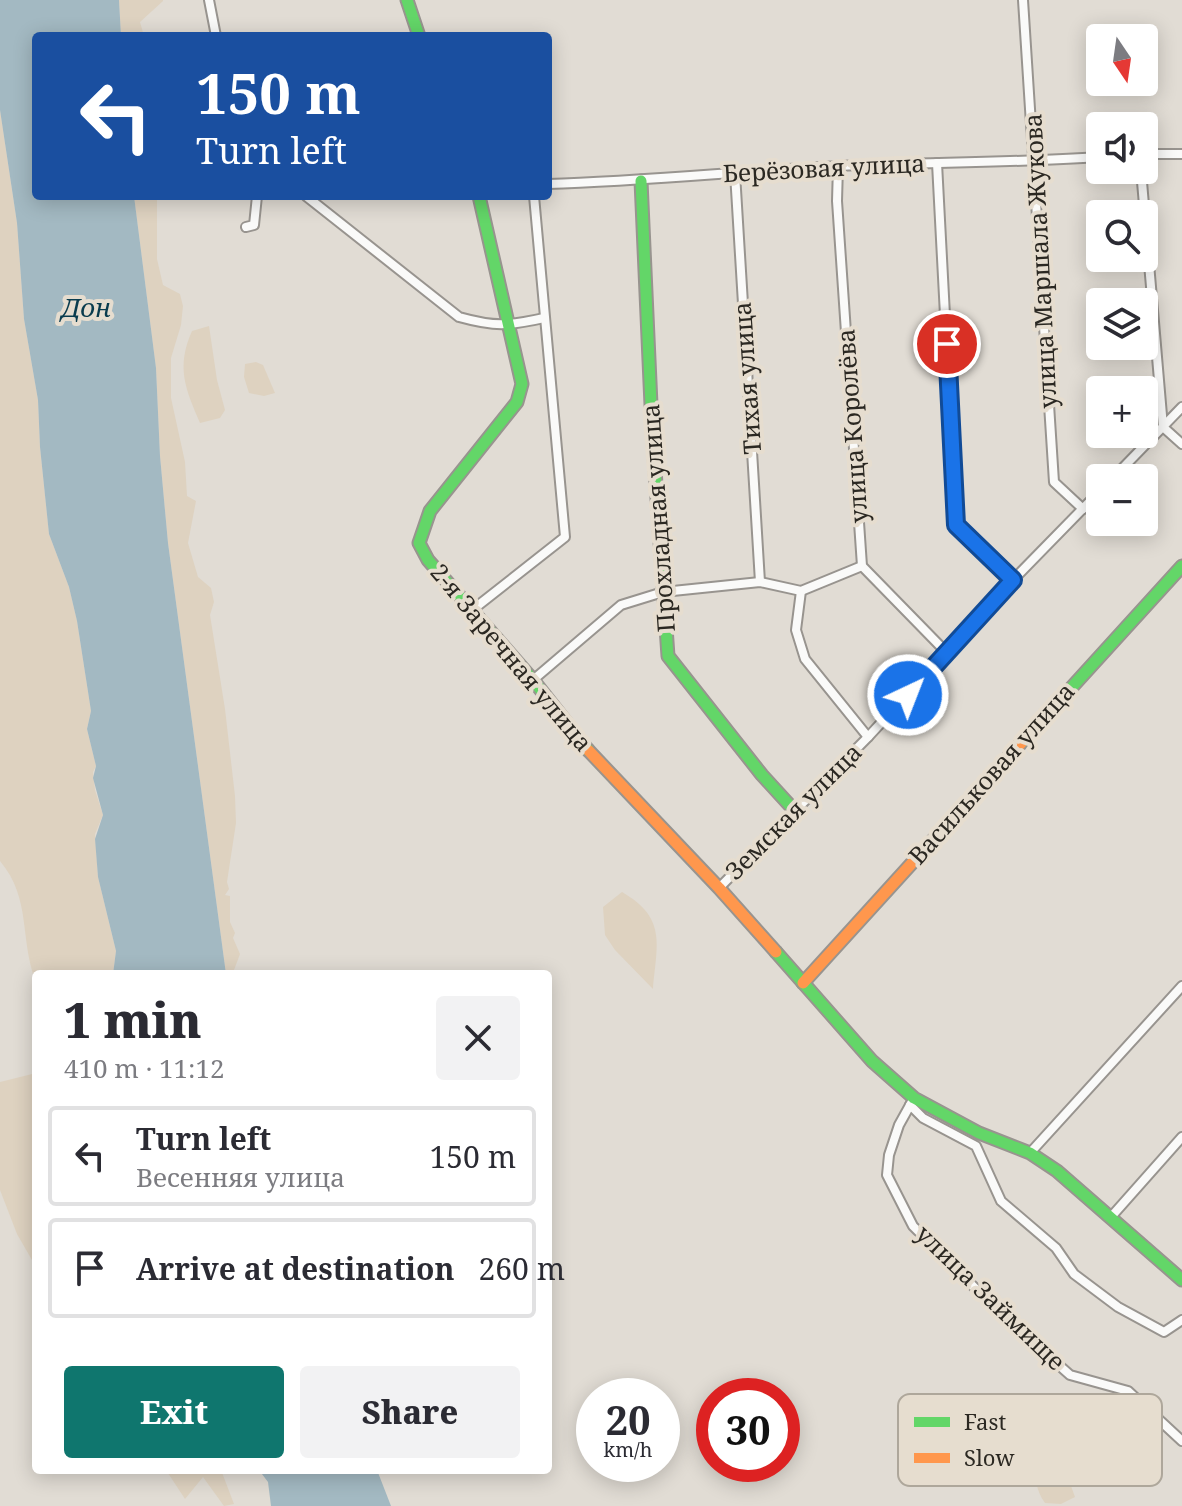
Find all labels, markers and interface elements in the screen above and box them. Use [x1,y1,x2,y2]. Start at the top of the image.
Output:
north arrow [1086,24,1158,96]
map controls [1086,24,1158,536]
text: 150 m [196,54,361,130]
icon: left [64,64,168,168]
button: sound [1086,112,1158,184]
street label: улица Маршала Жукова [1015,113,1064,409]
text: Turn left [196,126,347,175]
street label: Берёзовая улица [722,146,926,189]
button: search [1086,200,1158,272]
button: layers [1086,288,1158,360]
water label: Дон [58,289,111,325]
street label: Тихая улица [725,301,768,455]
pin [913,310,981,378]
icon: arrive [925,322,969,366]
street label: улица Королёва [828,328,875,524]
button: + [1086,376,1158,448]
street label: Прохладная улица [633,403,682,633]
button: − [1086,464,1158,536]
street label: 2-я Заречная улица [424,556,601,758]
position arrow [866,653,950,737]
street label: Васильковая улица [900,675,1081,871]
street label: Земская улица [717,735,868,886]
text: 1 min [64,987,202,1052]
button: close [436,996,520,1080]
text: 410 m · 11:12 [64,1050,225,1086]
text: Turn left [136,1118,271,1159]
icon: left [68,1134,112,1178]
text: 150 m [430,1136,516,1177]
text: Весенняя улица [136,1159,345,1195]
street label: улица Займище [909,1217,1073,1377]
icon: arrive [68,1246,112,1290]
text: Arrive at destination [136,1248,455,1289]
text: 260 m [479,1248,565,1289]
button: Exit [64,1366,284,1458]
button: Share [300,1366,520,1458]
speed limit sign: 30 [696,1378,800,1482]
text: 20 [605,1392,651,1447]
legend [898,1394,1162,1486]
text: Fast [964,1406,1006,1436]
text: km/h [603,1436,653,1463]
text: Slow [964,1442,1014,1472]

